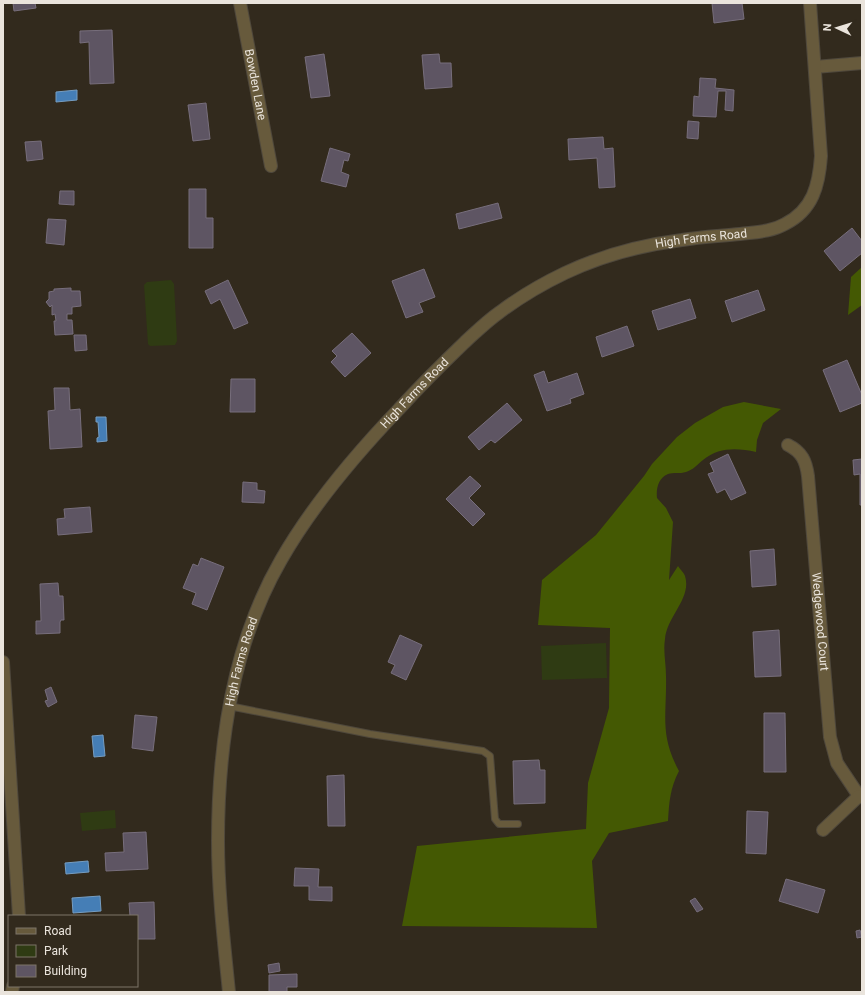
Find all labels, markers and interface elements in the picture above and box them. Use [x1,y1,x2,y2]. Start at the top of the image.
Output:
north arrow [817,8,857,48]
text: N [821,23,834,32]
street label: Bowden Lane [242,48,269,121]
street label: High Farms Road [654,226,748,251]
street label: High Farms Road [378,355,451,431]
street label: Wedgewood Court [809,572,831,672]
street label: High Farms Road [223,615,260,708]
legend [8,915,138,987]
text: Road [44,924,72,938]
text: Park [44,944,69,958]
text: Building [44,964,87,978]

